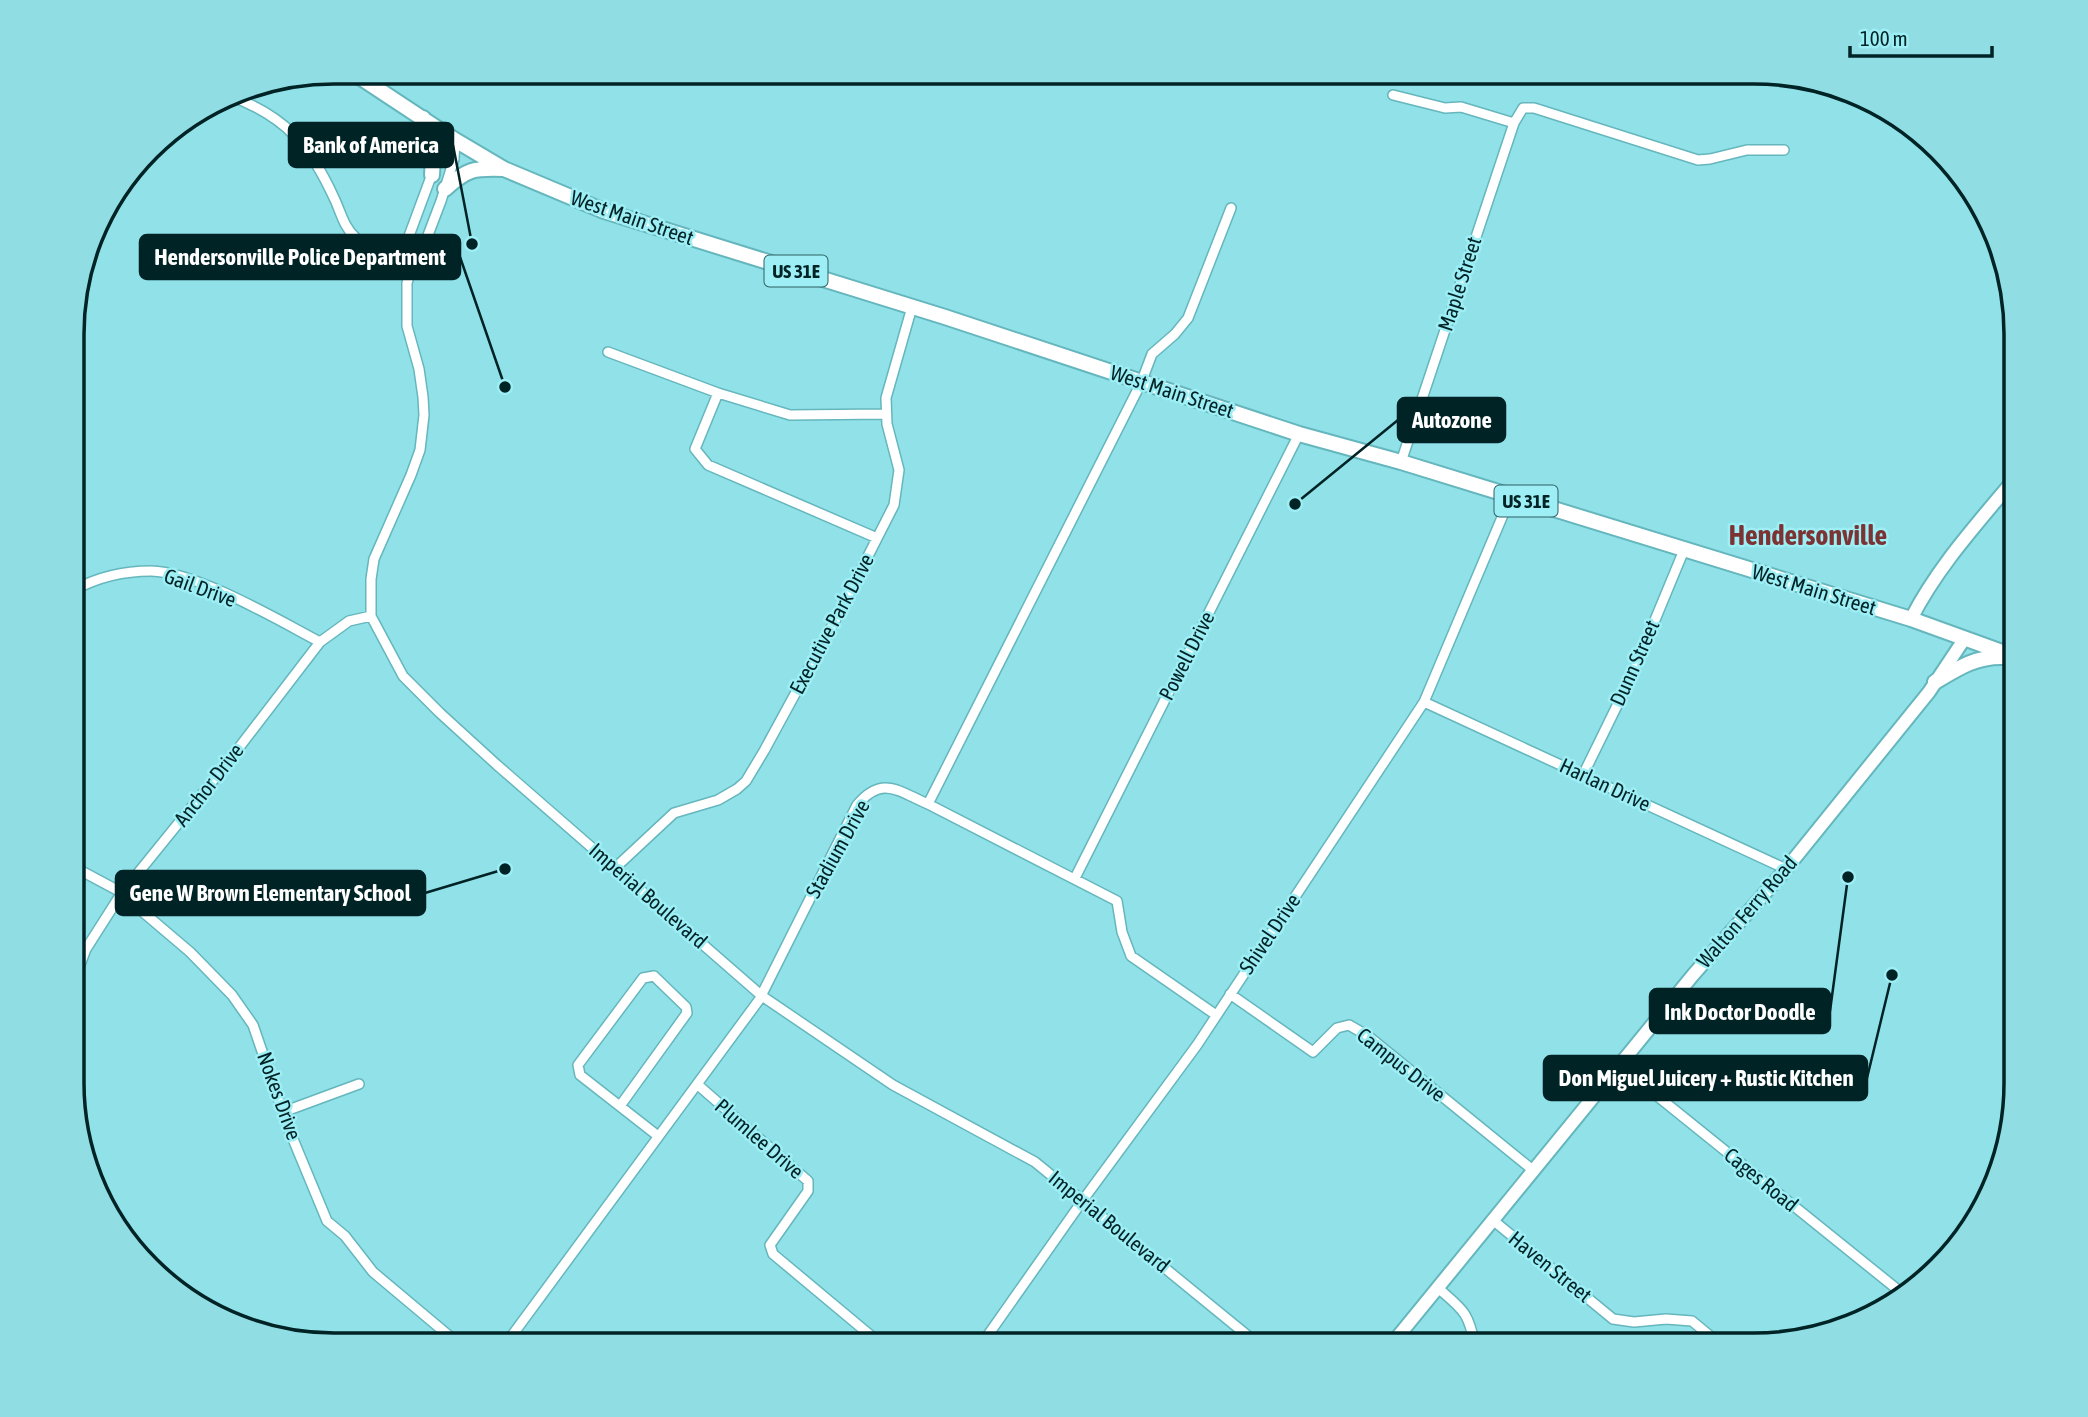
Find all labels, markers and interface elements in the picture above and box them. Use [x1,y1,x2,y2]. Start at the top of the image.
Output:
scale bar [1850,14,1992,58]
text: 100 m [1860,26,1908,50]
callout: Bank of America [289,123,453,167]
text: Bank of America [303,132,439,158]
street label: West Main Street [568,185,697,249]
street label: Maple Street [1433,234,1486,334]
callout: Hendersonville Police Department [140,235,460,279]
text: Hendersonville Police Department [154,244,446,270]
road number: US 31E [764,256,828,286]
street label: West Main Street [1108,360,1237,422]
callout: Autozone [1398,398,1505,442]
text: Autozone [1411,407,1492,433]
road number: US 31E [1494,486,1558,516]
district label: Hendersonville [1729,519,1887,551]
street label: Executive Park Drive [784,549,878,698]
street label: West Main Street [1749,559,1879,619]
street label: Gail Drive [161,563,240,611]
street label: Powell Drive [1154,607,1219,704]
street label: Dunn Street [1605,616,1664,709]
street label: Anchor Drive [169,738,248,830]
street label: Harlan Drive [1556,753,1655,816]
street label: Stadium Drive [800,795,874,902]
street label: Imperial Boulevard [585,838,712,953]
street label: Walton Ferry Road [1691,851,1801,972]
callout: Gene W Brown Elementary School [116,871,425,915]
text: Gene W Brown Elementary School [129,880,412,906]
street label: Shivel Drive [1234,889,1305,978]
callout: Ink Doctor Doodle [1650,989,1830,1033]
text: Ink Doctor Doodle [1664,999,1816,1025]
street label: Campus Drive [1353,1022,1451,1106]
street label: Nokes Drive [253,1048,307,1143]
callout: Don Miguel Juicery + Rustic Kitchen [1544,1056,1867,1100]
text: Don Miguel Juicery + Rustic Kitchen [1558,1065,1854,1091]
street label: Plumlee Drive [711,1093,809,1183]
street label: Cages Road [1720,1142,1803,1216]
street label: Imperial Boulevard [1044,1165,1175,1277]
street label: Haven Street [1505,1226,1597,1307]

